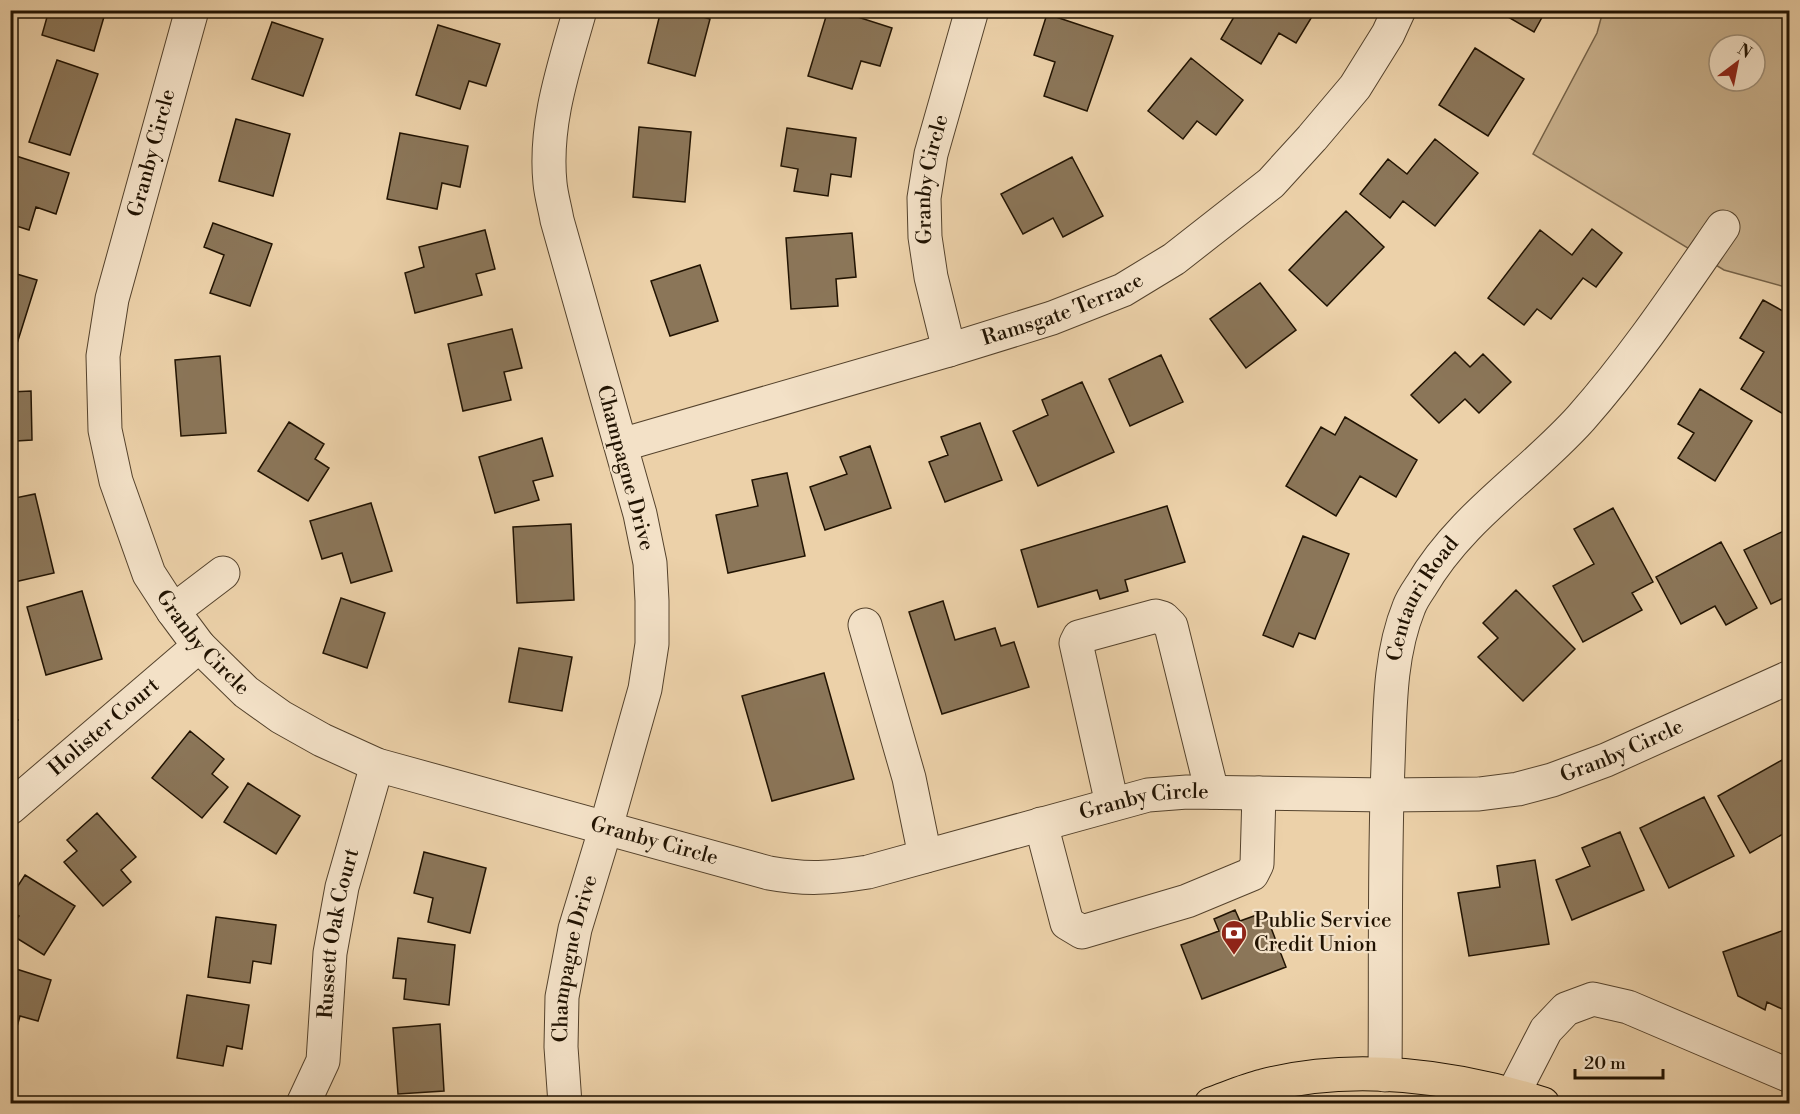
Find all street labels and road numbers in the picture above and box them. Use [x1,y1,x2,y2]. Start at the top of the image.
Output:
street label: Granby Circle [122,86,182,220]
street label: Granby Circle [911,111,955,245]
street label: Ramsgate Terrace [979,268,1148,352]
street label: Champagne Drive [590,382,660,554]
street label: Centauri Road [1382,531,1465,663]
street label: Granby Circle [150,585,255,701]
street label: Holister Court [43,672,165,782]
street label: Granby Circle [1557,714,1687,789]
street label: Granby Circle [1076,779,1209,826]
street label: Granby Circle [588,811,721,871]
street label: Russett Oak Court [313,845,366,1020]
street label: Champagne Drive [548,872,604,1043]

